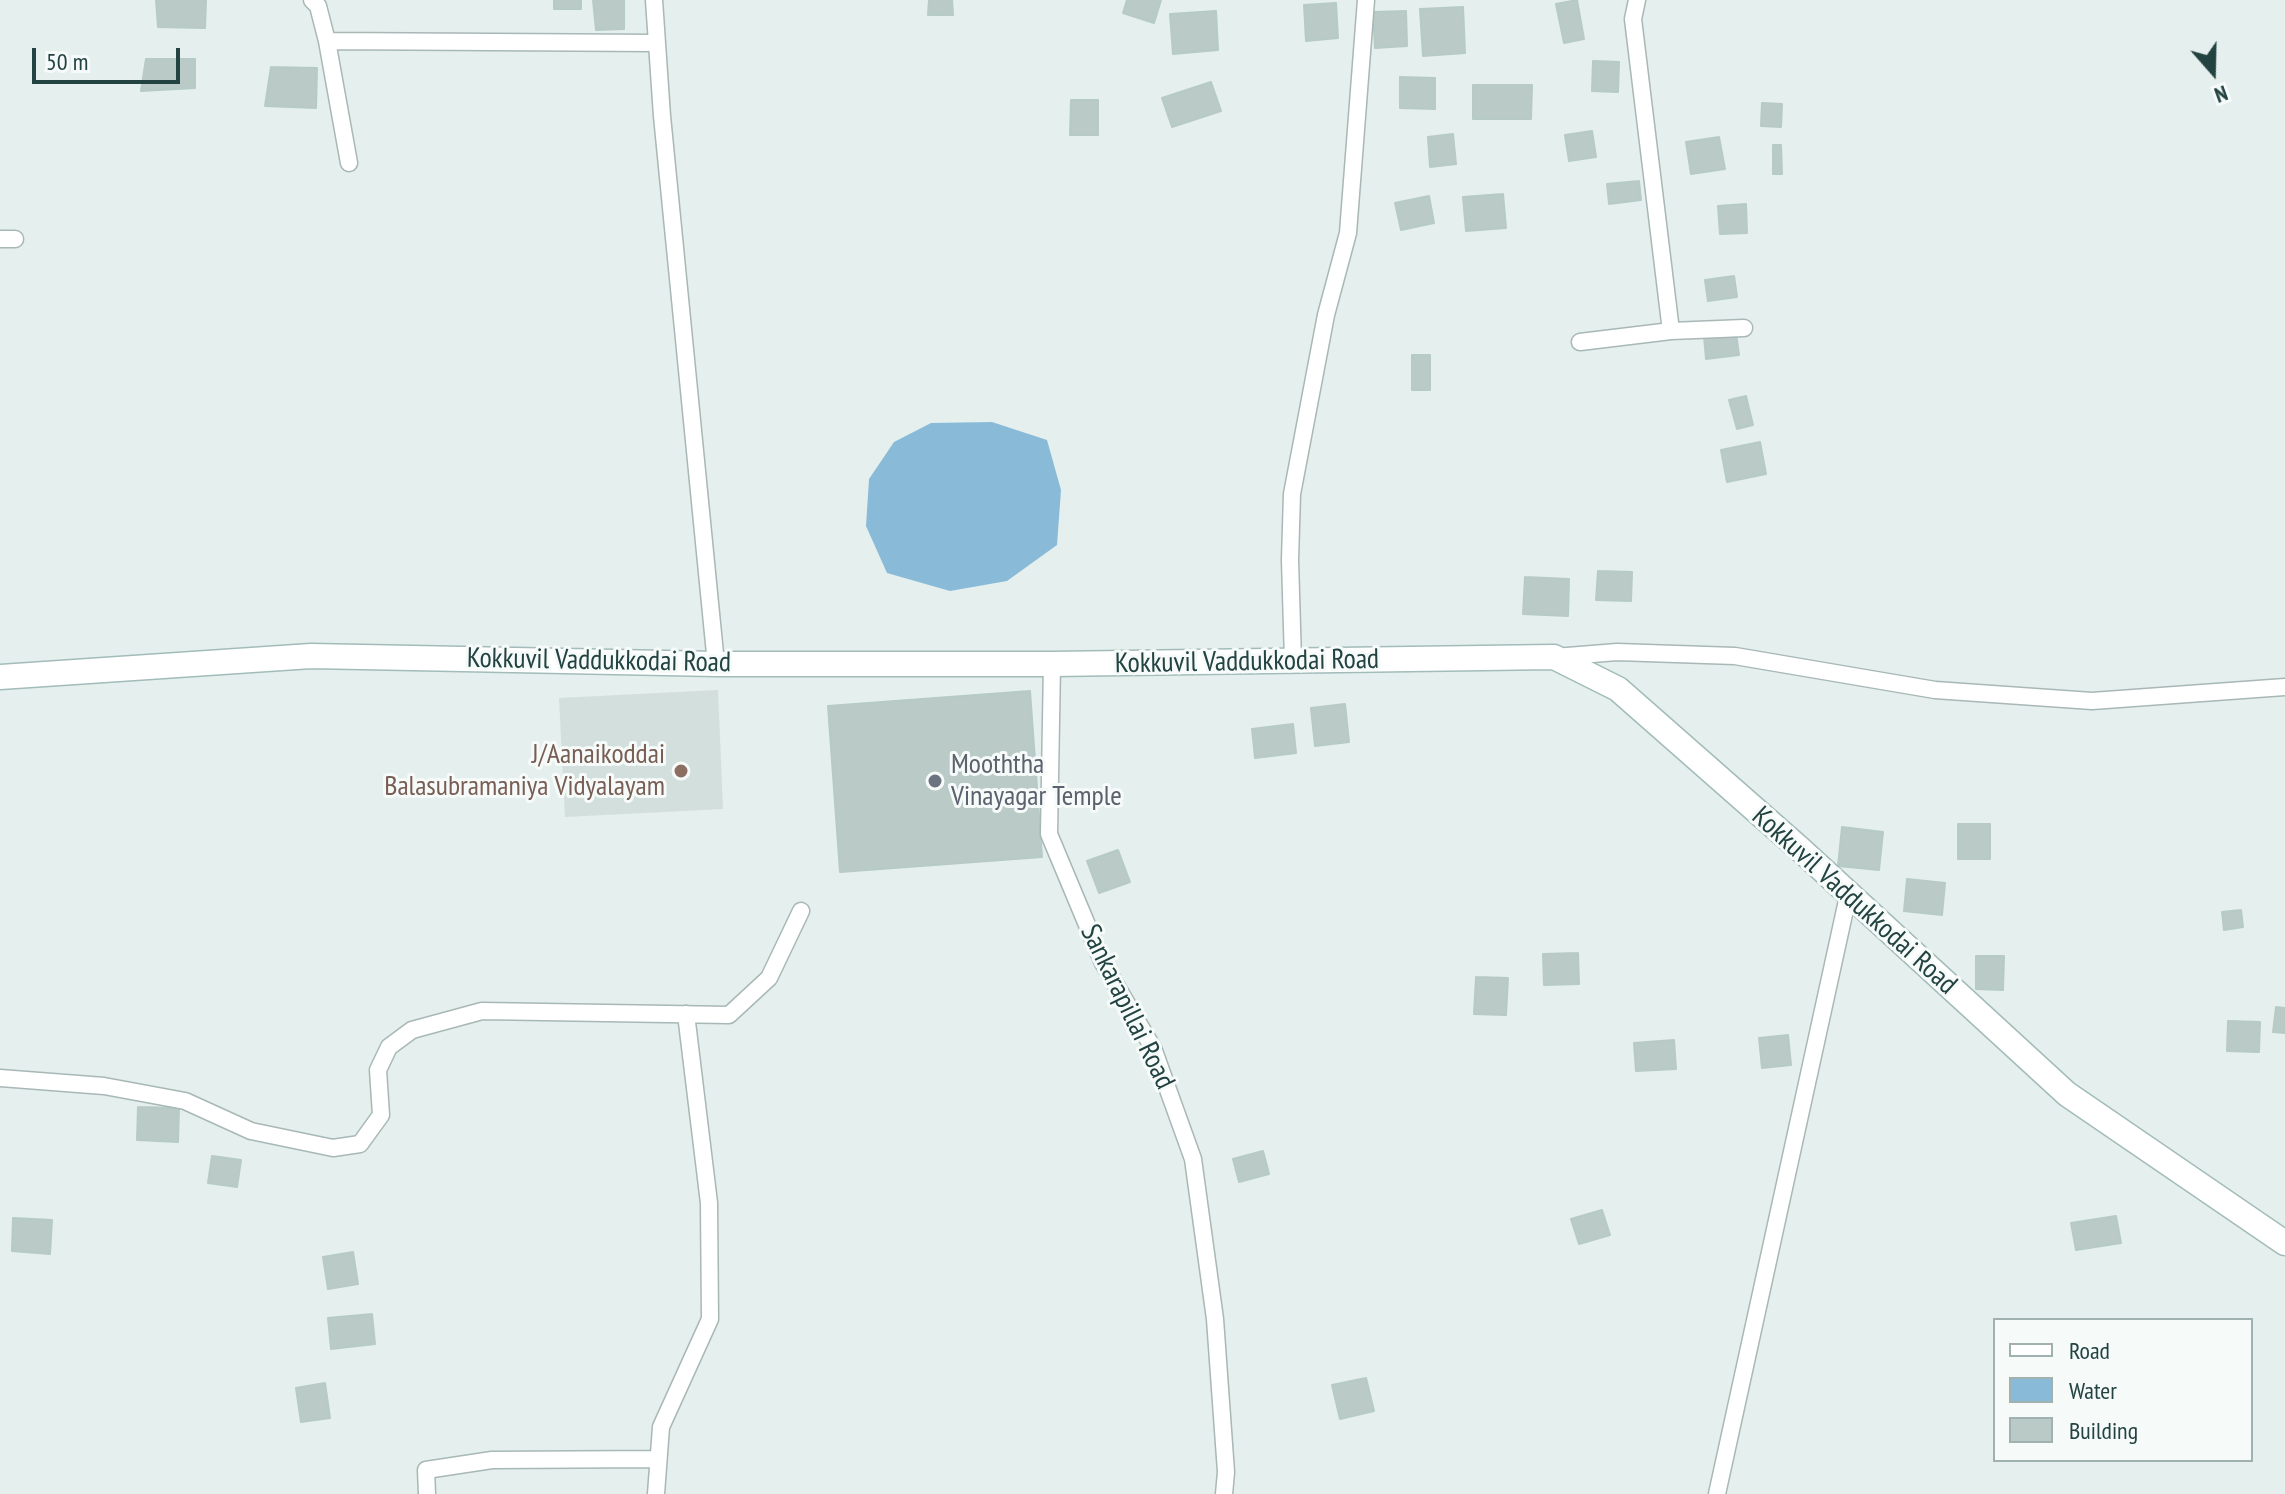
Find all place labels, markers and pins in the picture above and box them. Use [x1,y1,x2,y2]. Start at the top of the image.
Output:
place label: J/Aanaikoddai Balasubramaniya Vidyalayam [384,738,665,804]
place label: Mooththa Vinayagar Temple [951,748,1122,814]
marker: J/Aanaikoddai Balasubramaniya Vidyalayam [672,762,690,780]
marker: Mooththa Vinayagar Temple [926,772,944,790]

